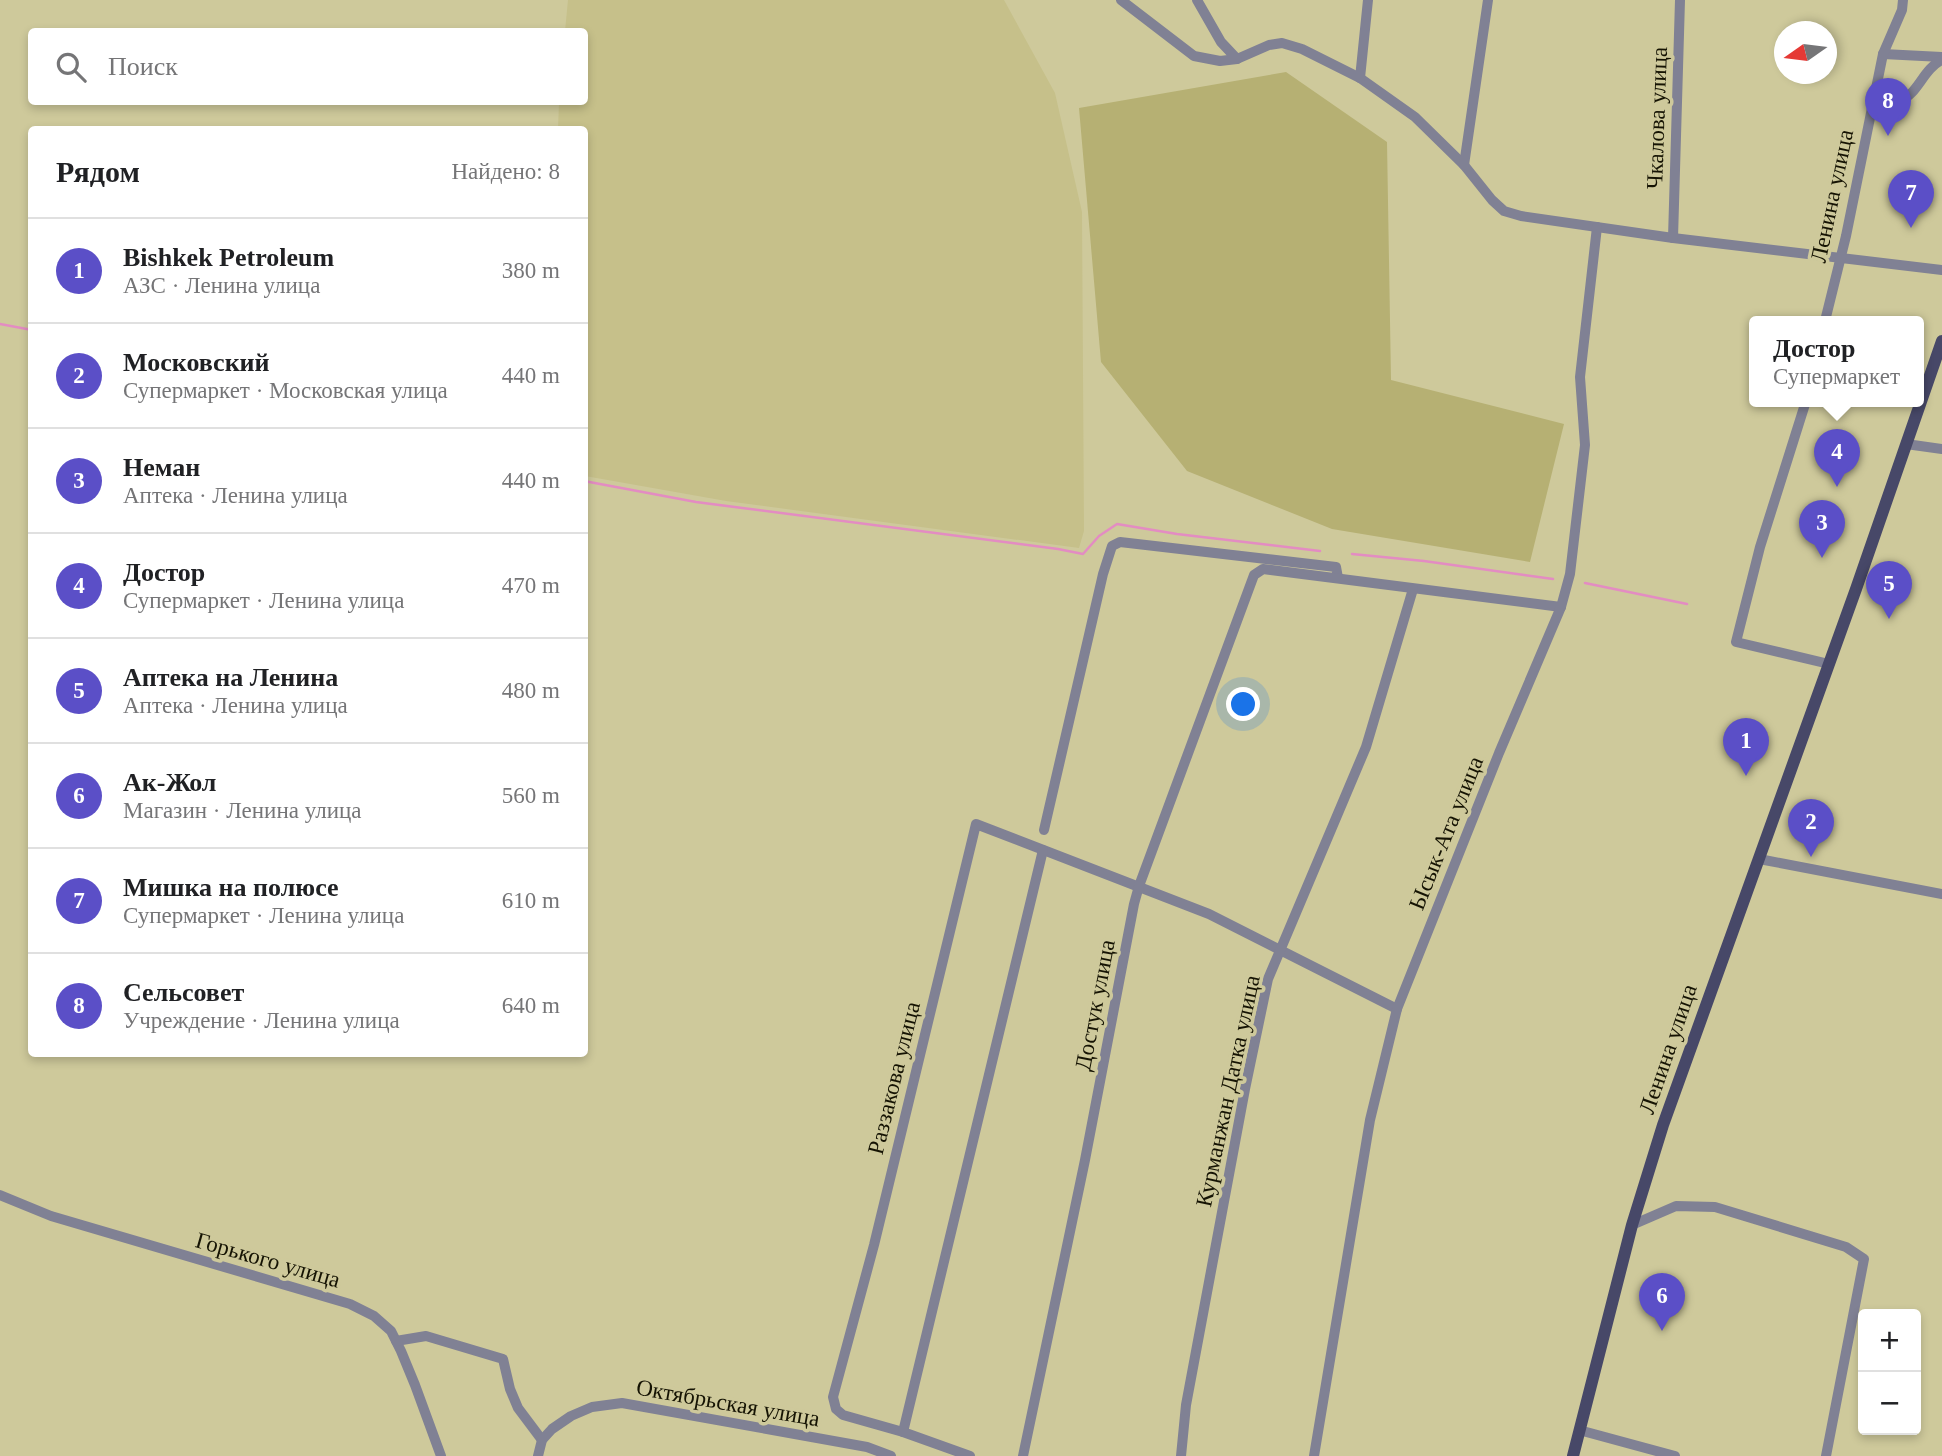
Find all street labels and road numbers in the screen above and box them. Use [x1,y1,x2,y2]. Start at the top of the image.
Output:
street label: Чкалова улица [1642,46,1672,190]
street label: Ленина улица [1806,127,1858,265]
street label: Ысык-Ата улица [1404,753,1488,913]
street label: Достук улица [1070,937,1120,1073]
street label: Курманжан Датка улица [1191,973,1265,1209]
street label: Ленина улица [1634,981,1702,1117]
street label: Раззакова улица [863,999,925,1157]
street label: Горького улица [193,1227,343,1293]
street label: Октябрьская улица [634,1375,822,1431]

